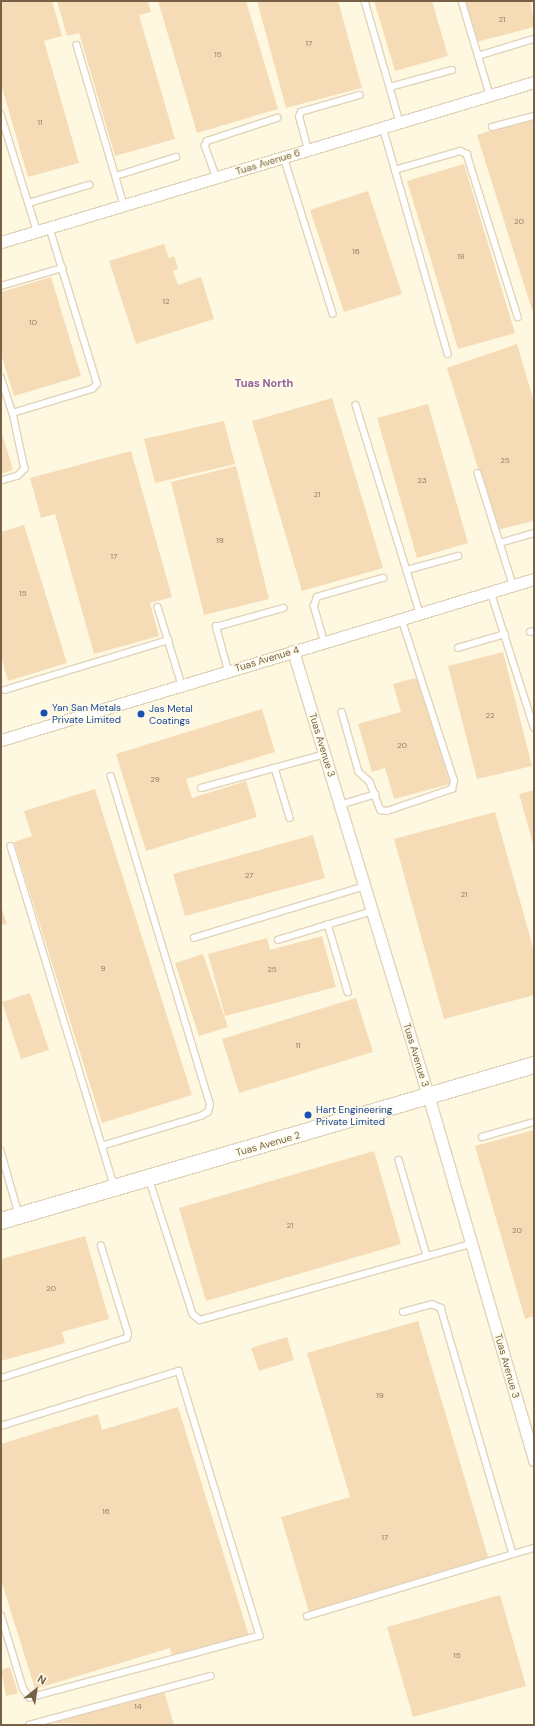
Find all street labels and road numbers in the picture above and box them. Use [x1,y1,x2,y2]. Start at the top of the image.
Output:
street label: Tuas Avenue 6 [234,146,302,178]
street label: Tuas Avenue 4 [233,644,301,674]
street label: Tuas Avenue 3 [307,711,337,779]
street label: Tuas Avenue 3 [401,1021,431,1089]
street label: Tuas Avenue 2 [234,1129,302,1159]
street label: Tuas Avenue 3 [492,1332,522,1400]

